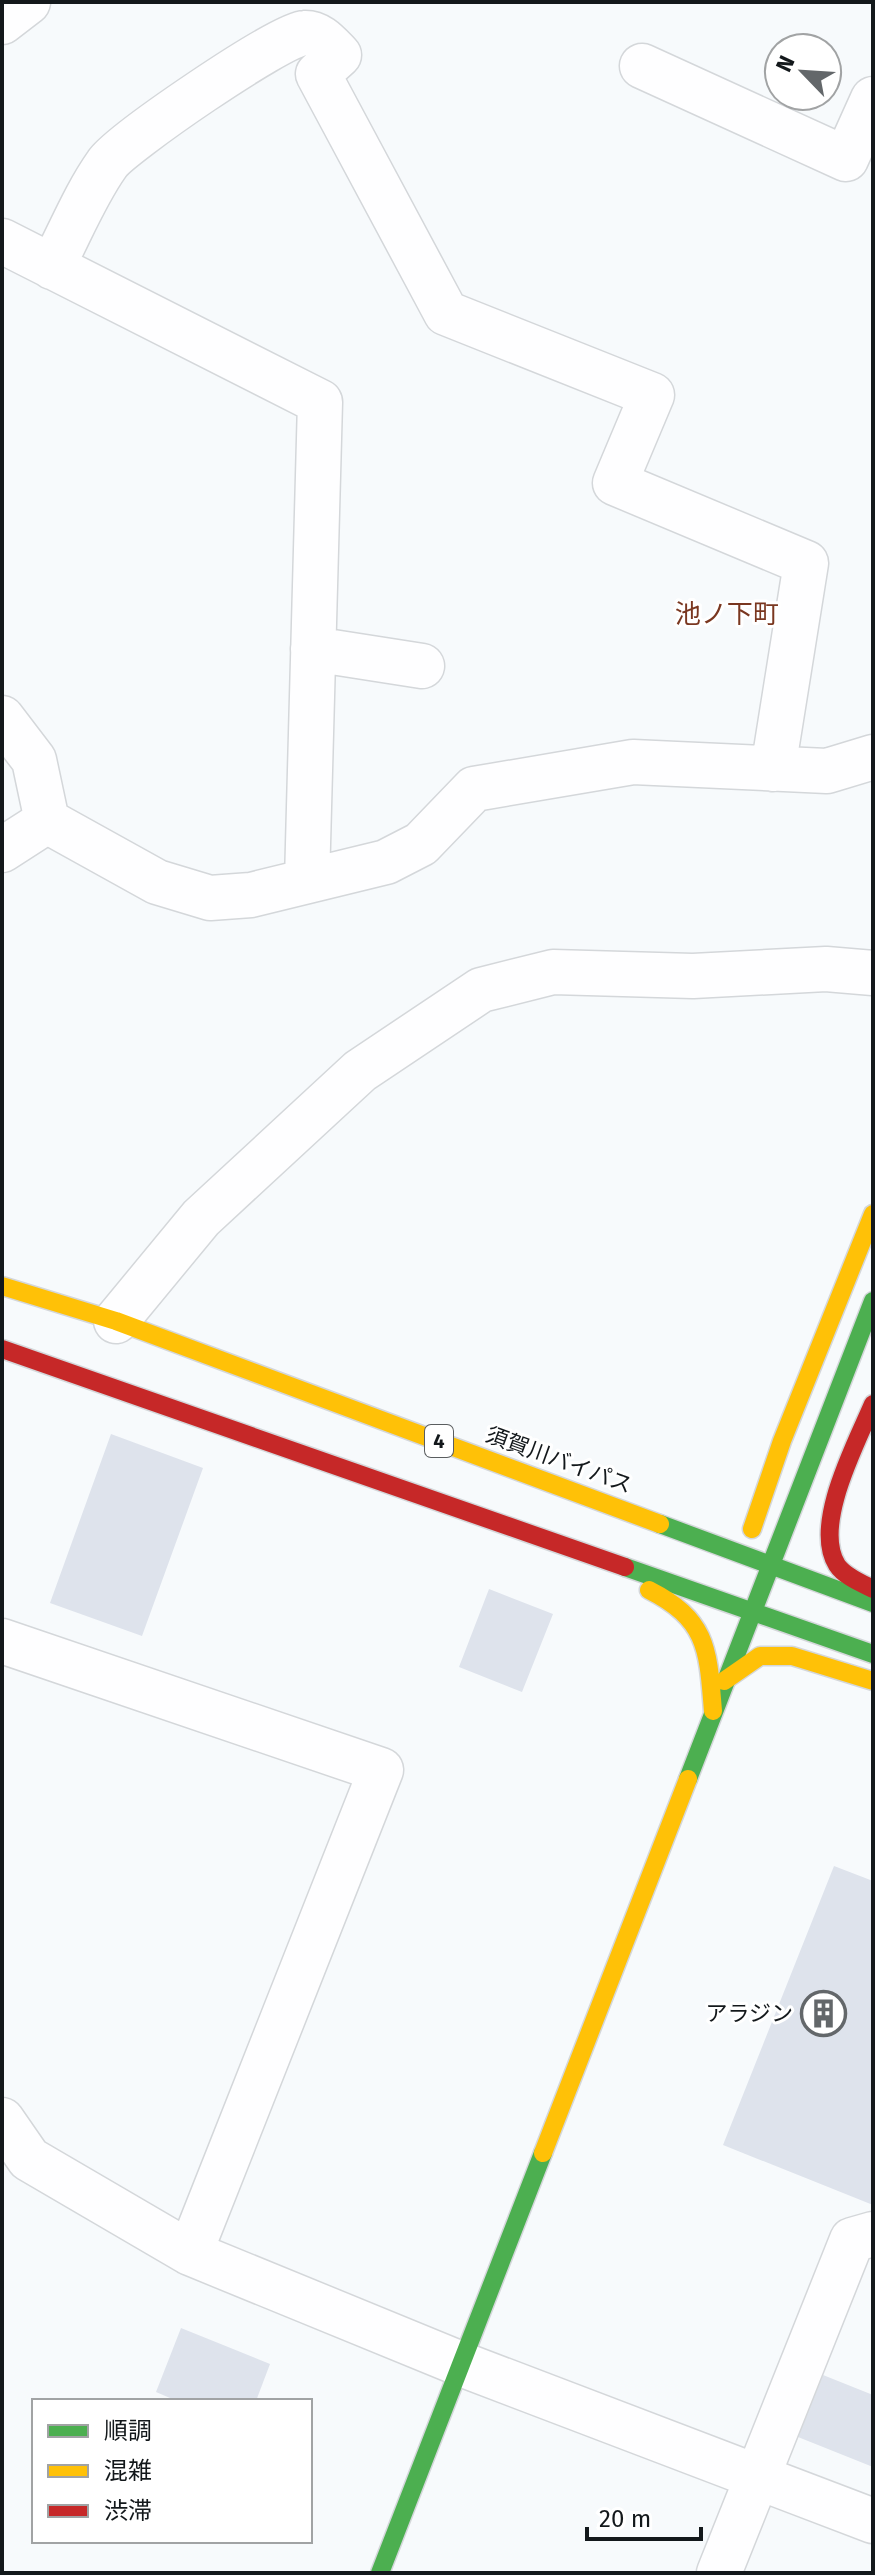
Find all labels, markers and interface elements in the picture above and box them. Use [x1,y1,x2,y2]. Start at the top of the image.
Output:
north arrow [763,32,843,112]
text: N [770,51,801,76]
district label: 池ノ下町 [675,599,779,630]
street label: 須賀川バイパス [482,1421,636,1499]
road number: 4 [425,1425,453,1457]
building icon: アラジン [800,1989,848,2037]
place label: アラジン [705,2000,793,2027]
legend [32,2399,312,2543]
text: 順調 [104,2417,152,2445]
text: 混雑 [104,2457,152,2485]
scale bar [587,2491,701,2541]
text: 渋滞 [104,2497,152,2525]
text: 20 m [599,2505,651,2533]

